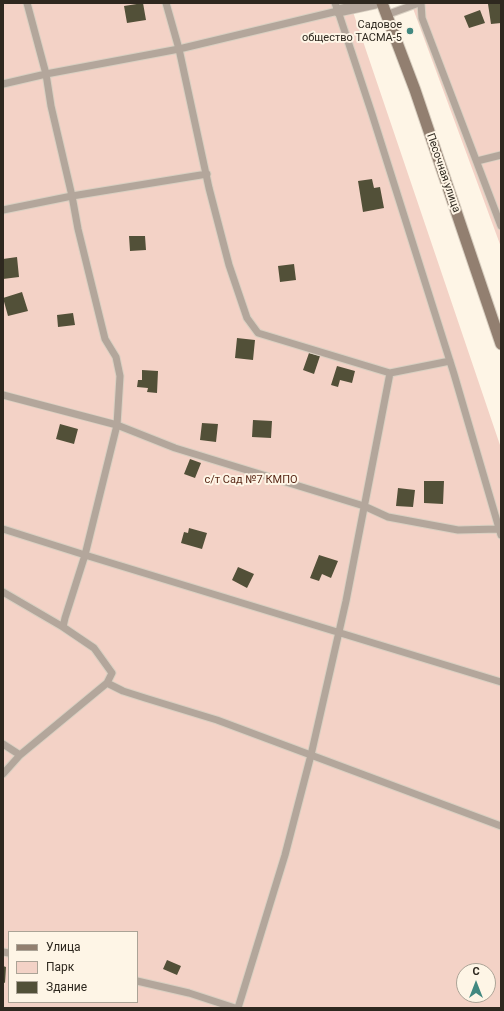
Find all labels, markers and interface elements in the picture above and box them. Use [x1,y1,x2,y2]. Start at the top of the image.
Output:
place label: Садовое общество ТАСМА-5 [302,18,402,44]
marker: Садовое общество ТАСМА-5 [405,26,415,36]
street label: Песочная улица [423,132,463,214]
park label: с/т Сад №7 КМПО [204,473,298,487]
legend [8,931,138,1003]
text: Улица [46,940,81,954]
text: Парк [46,960,74,974]
north arrow [456,963,496,1003]
text: С [472,965,480,978]
text: Здание [46,980,87,994]

